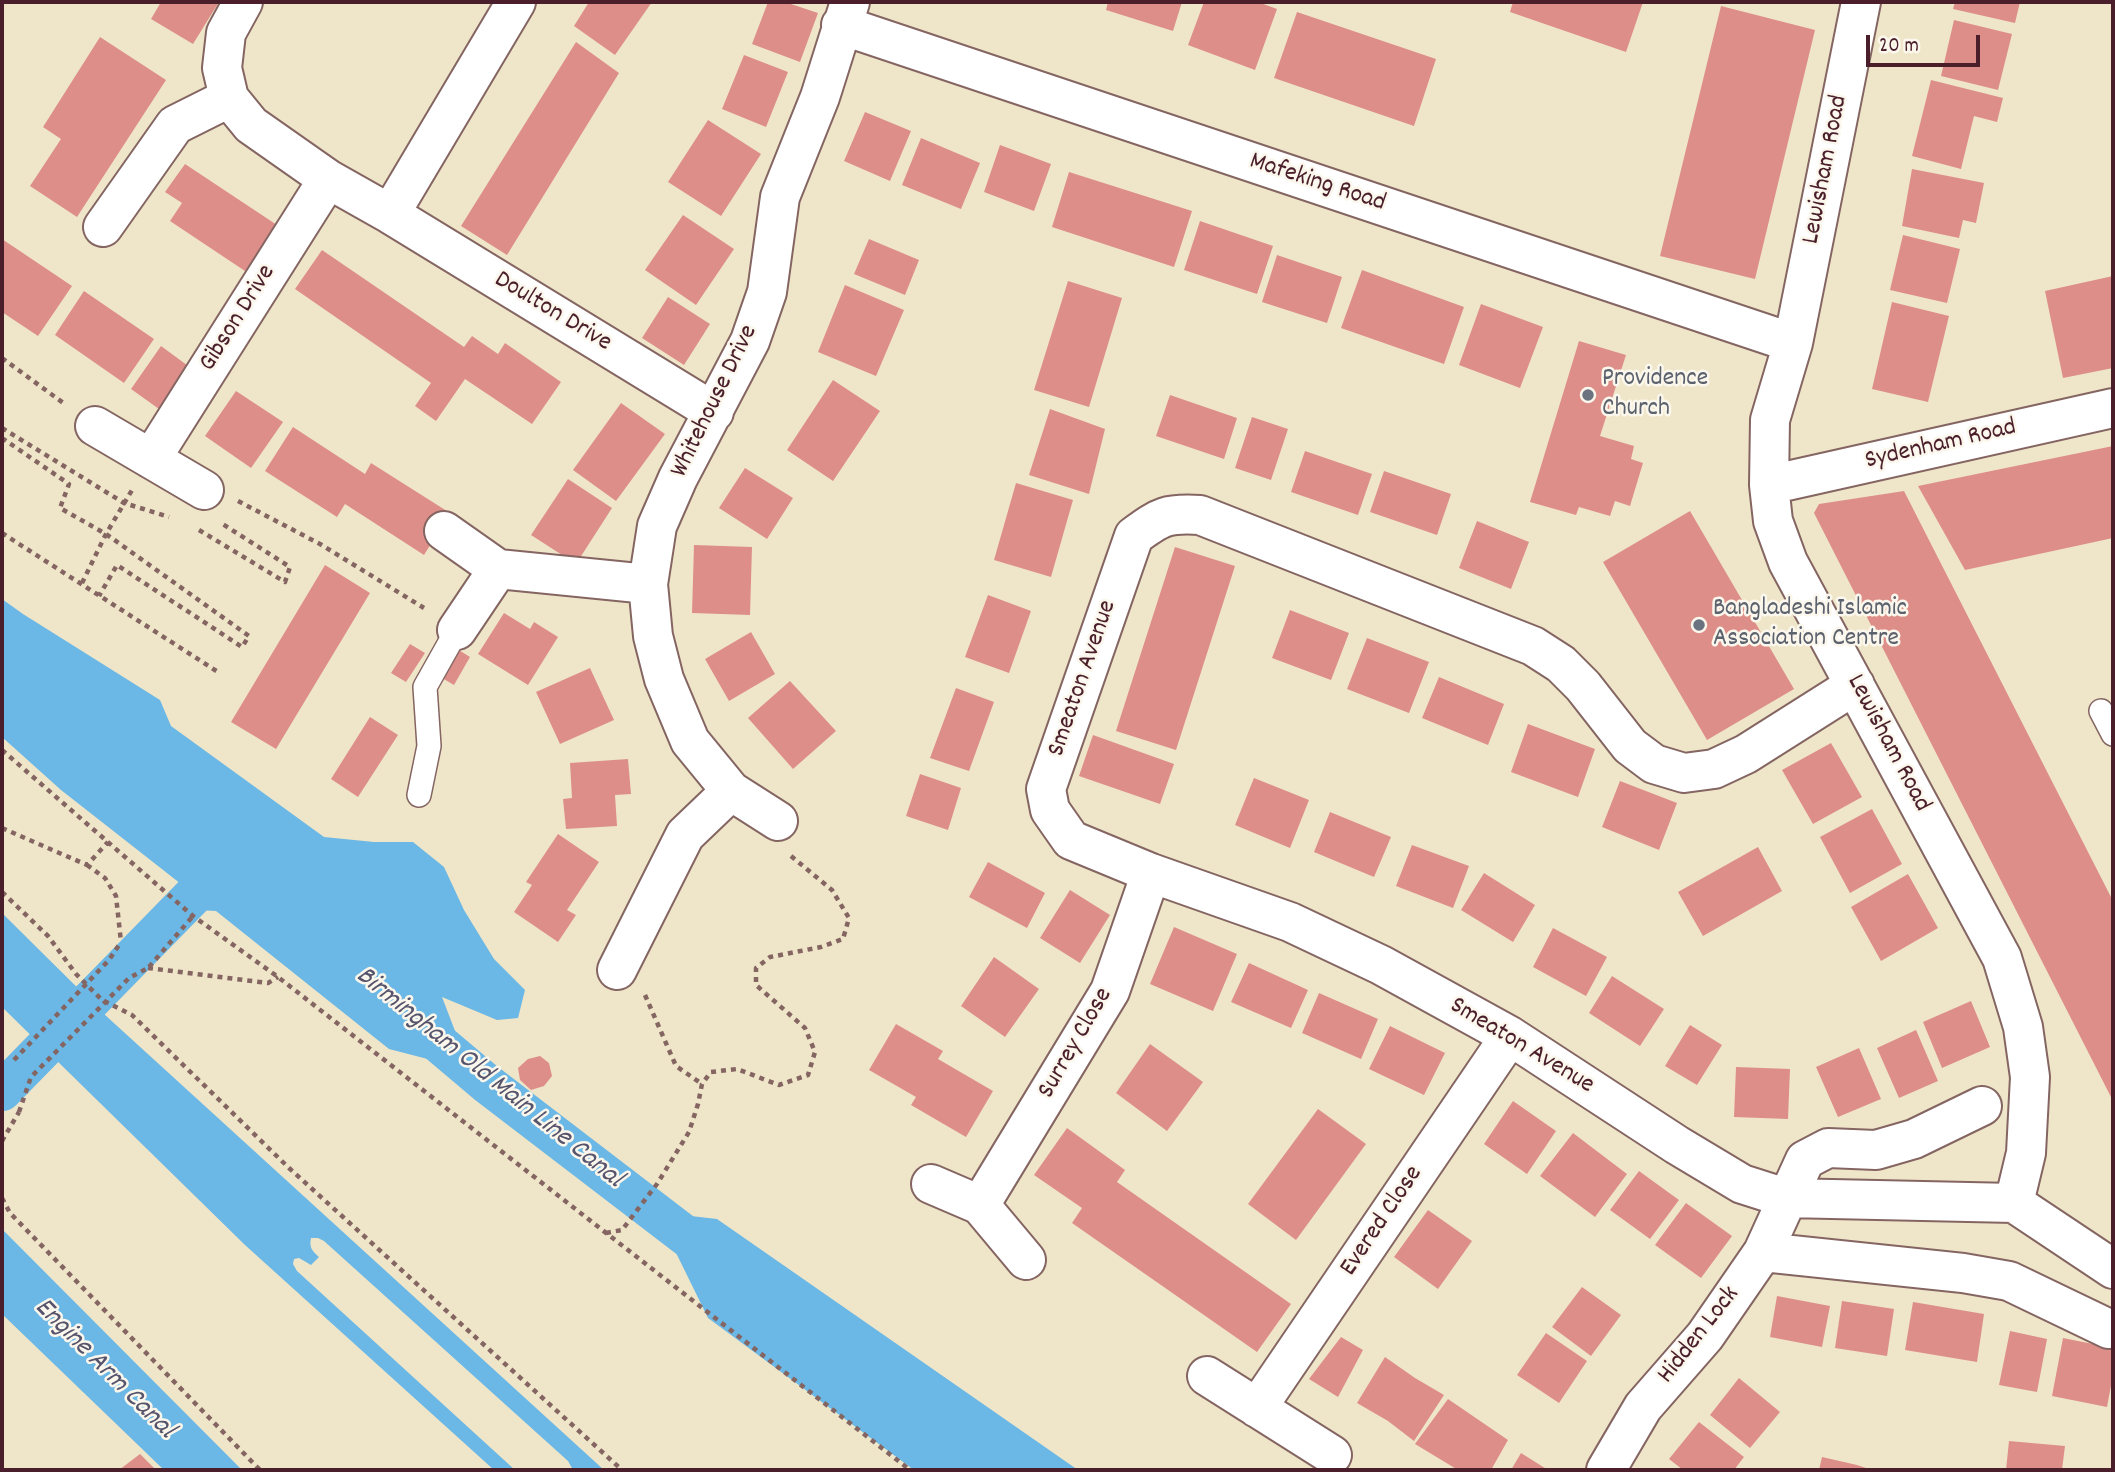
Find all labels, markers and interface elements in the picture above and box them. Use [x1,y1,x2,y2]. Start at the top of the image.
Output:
scale bar [1870,21,1984,65]
text: 20 m [1879,32,1919,62]
street label: Lewisham Road [1797,93,1857,247]
street label: Mafeking Road [1245,147,1389,221]
street label: Gibson Drive [194,260,284,378]
street label: Doulton Drive [488,266,616,360]
street label: Whitehouse Drive [666,321,766,483]
place label: Providence Church [1602,364,1708,426]
marker: Providence Church [1580,387,1596,403]
street label: Sydenham Road [1862,413,2020,479]
place label: Bangladeshi Islamic Association Centre [1713,594,1907,656]
street label: Smeaton Avenue [1043,597,1125,761]
marker: Bangladeshi Islamic Association Centre [1691,617,1707,633]
street label: Lewisham Road [1838,670,1936,818]
water label: Birmingham Old Main Line Canal [348,961,628,1197]
street label: Surrey Close [1033,983,1121,1105]
street label: Smeaton Avenue [1443,992,1599,1102]
street label: Evered Close [1335,1161,1431,1283]
street label: Hidden Lock [1652,1281,1748,1391]
water label: Engine Arm Canal [25,1292,181,1448]

